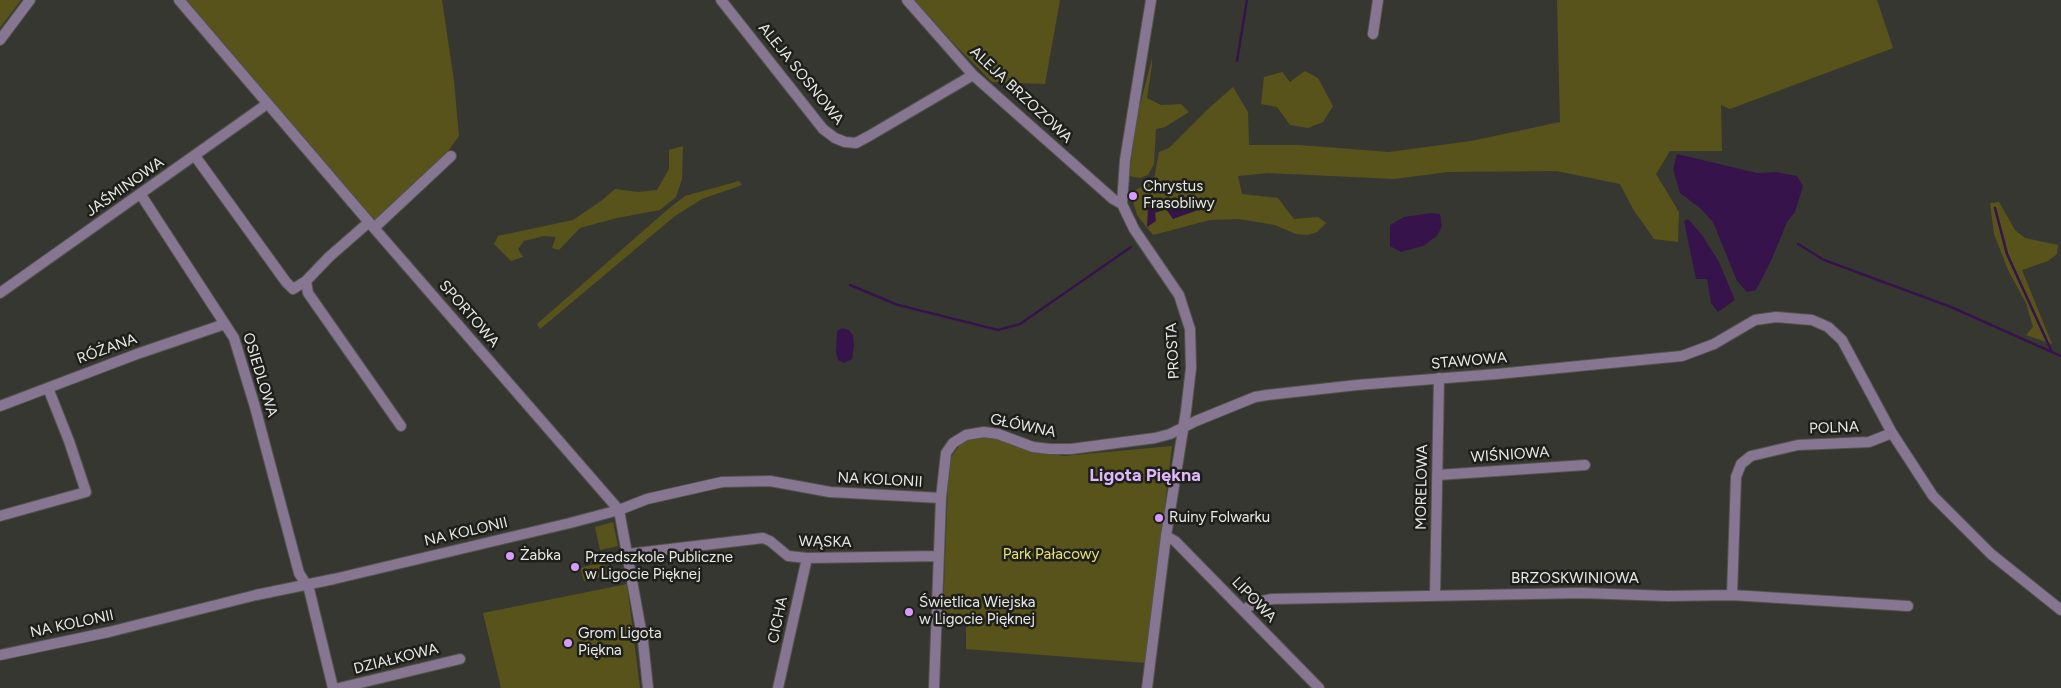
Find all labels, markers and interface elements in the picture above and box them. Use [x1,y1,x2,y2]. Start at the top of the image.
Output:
street label: ALEJA SOSNOWA [754,20,848,128]
street label: ALEJA BRZOZOWA [966,43,1076,147]
street label: JAŚMINOWA [83,154,167,220]
place label: Chrystus Frasobliwy [1143,178,1215,213]
marker: Chrystus Frasobliwy [1127,190,1139,202]
street label: SPORTOWA [435,277,503,351]
street label: PROSTA [1163,322,1183,380]
street label: RÓŻANA [75,330,139,368]
street label: OSIEDLOWA [239,331,281,419]
street label: STAWOWA [1430,349,1508,373]
street label: GŁÓWNA [988,410,1058,442]
street label: POLNA [1809,418,1859,438]
street label: WIŚNIOWA [1470,443,1550,467]
street label: MORELOWA [1412,444,1432,530]
district label: Ligota Piękna [1089,465,1201,487]
street label: NA KOLONII [837,469,923,491]
place label: Ruiny Folwarku [1169,509,1270,527]
marker: Ruiny Folwarku [1153,512,1165,524]
street label: NA KOLONII [422,514,510,550]
street label: WĄSKA [798,533,852,551]
park label: Park Pałacowy [1003,546,1099,564]
place label: Żabka [520,547,561,565]
place label: Przedszkole Publiczne w Ligocie Pięknej [585,549,733,584]
marker: Żabka [504,550,516,562]
marker: Przedszkole Publiczne w Ligocie Pięknej [569,561,581,573]
street label: BRZOSKWINIOWA [1511,570,1639,588]
street label: LIPOWA [1228,574,1280,626]
place label: Świetlica Wiejska w Ligocie Pięknej [919,594,1035,629]
street label: CICHA [764,595,792,645]
street label: NA KOLONII [28,606,116,642]
marker: Świetlica Wiejska w Ligocie Pięknej [903,606,915,618]
place label: Grom Ligota Piękna [578,625,662,660]
marker: Grom Ligota Piękna [562,637,574,649]
street label: DZIAŁKOWA [352,640,440,678]

